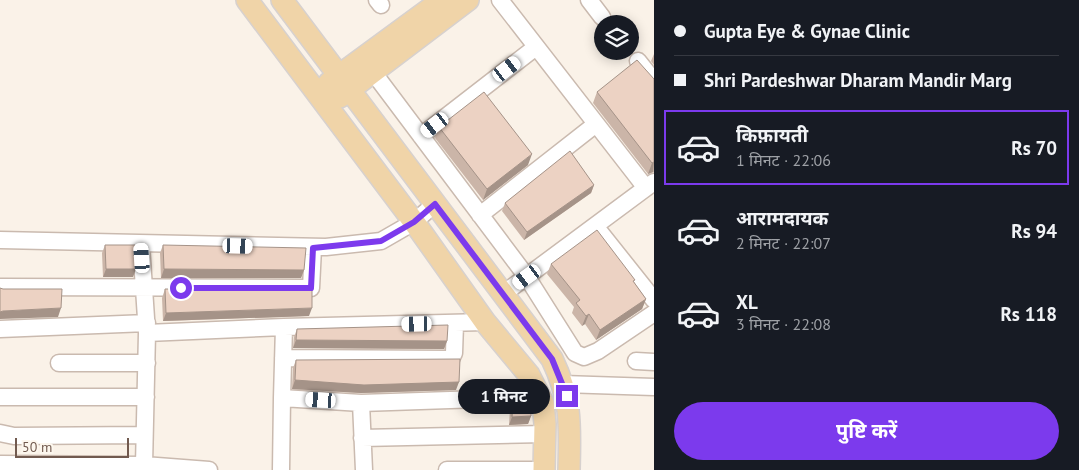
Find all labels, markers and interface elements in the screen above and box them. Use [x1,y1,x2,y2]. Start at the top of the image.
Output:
map controls [594,15,639,60]
button: layers [594,15,639,60]
text: Gupta Eye & Gynae Clinic [704,19,910,43]
car [490,54,523,84]
text: Shri Pardeshwar Dharam Mandir Marg [704,68,1012,92]
car [418,110,451,140]
text: किफ़ायती [736,123,808,147]
icon: car [676,125,721,170]
text: Rs 70 [1011,136,1057,160]
text: 1 मिनट · 22:06 [736,150,831,170]
text: आरामदायक [736,206,828,230]
icon: car [676,208,721,253]
text: Rs 94 [1011,219,1057,243]
text: 2 मिनट · 22:07 [736,233,831,253]
car [222,238,253,254]
car [133,243,150,273]
car [510,262,543,292]
route start [170,277,192,299]
text: XL [736,290,758,314]
icon: car [676,291,721,336]
text: Rs 118 [1000,302,1057,326]
text: 3 मिनट · 22:08 [736,314,831,334]
car [401,316,432,332]
callout: 1 मिनट [457,378,550,414]
route end [556,385,578,407]
text: 1 मिनट [481,386,527,406]
car [305,392,336,408]
button: पुष्टि करें [674,402,1059,460]
scale bar [15,435,129,458]
text: 50 m [22,438,52,456]

